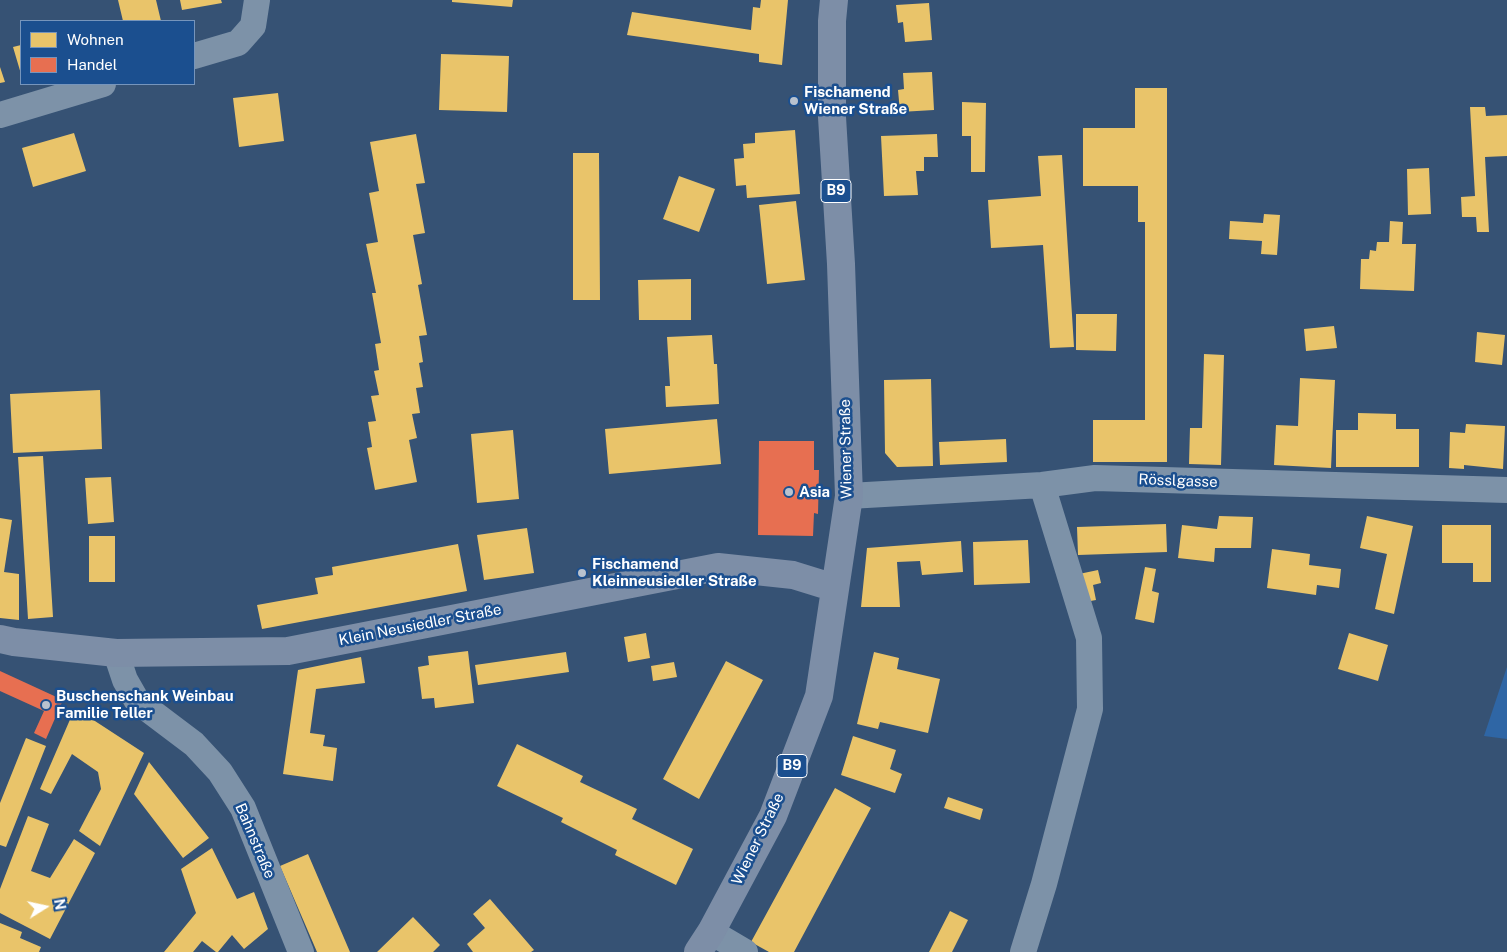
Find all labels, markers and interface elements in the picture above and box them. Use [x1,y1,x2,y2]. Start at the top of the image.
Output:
legend [20,20,195,85]
text: Wohnen [67,31,124,48]
text: Handel [67,56,117,73]
place label: Fischamend Wiener Straße [804,83,907,118]
marker: Fischamend Wiener Straße [788,95,800,107]
road number: B9 [821,180,851,202]
street label: Wiener Straße [836,399,856,499]
street label: Rösslgasse [1138,471,1218,491]
place label: Asia [799,483,830,501]
marker: Asia [783,486,795,498]
place label: Fischamend Kleinneusiedler Straße [592,555,757,590]
marker: Fischamend Kleinneusiedler Straße [576,567,588,579]
street label: Klein Neusiedler Straße [337,600,503,650]
place label: Buschenschank Weinbau Familie Teller [56,687,234,722]
marker: Buschenschank Weinbau Familie Teller [40,699,52,711]
road number: B9 [777,754,807,778]
street label: Wiener Straße [728,790,788,888]
street label: Bahnstraße [231,801,279,881]
north arrow [20,882,70,932]
text: N [51,898,69,911]

